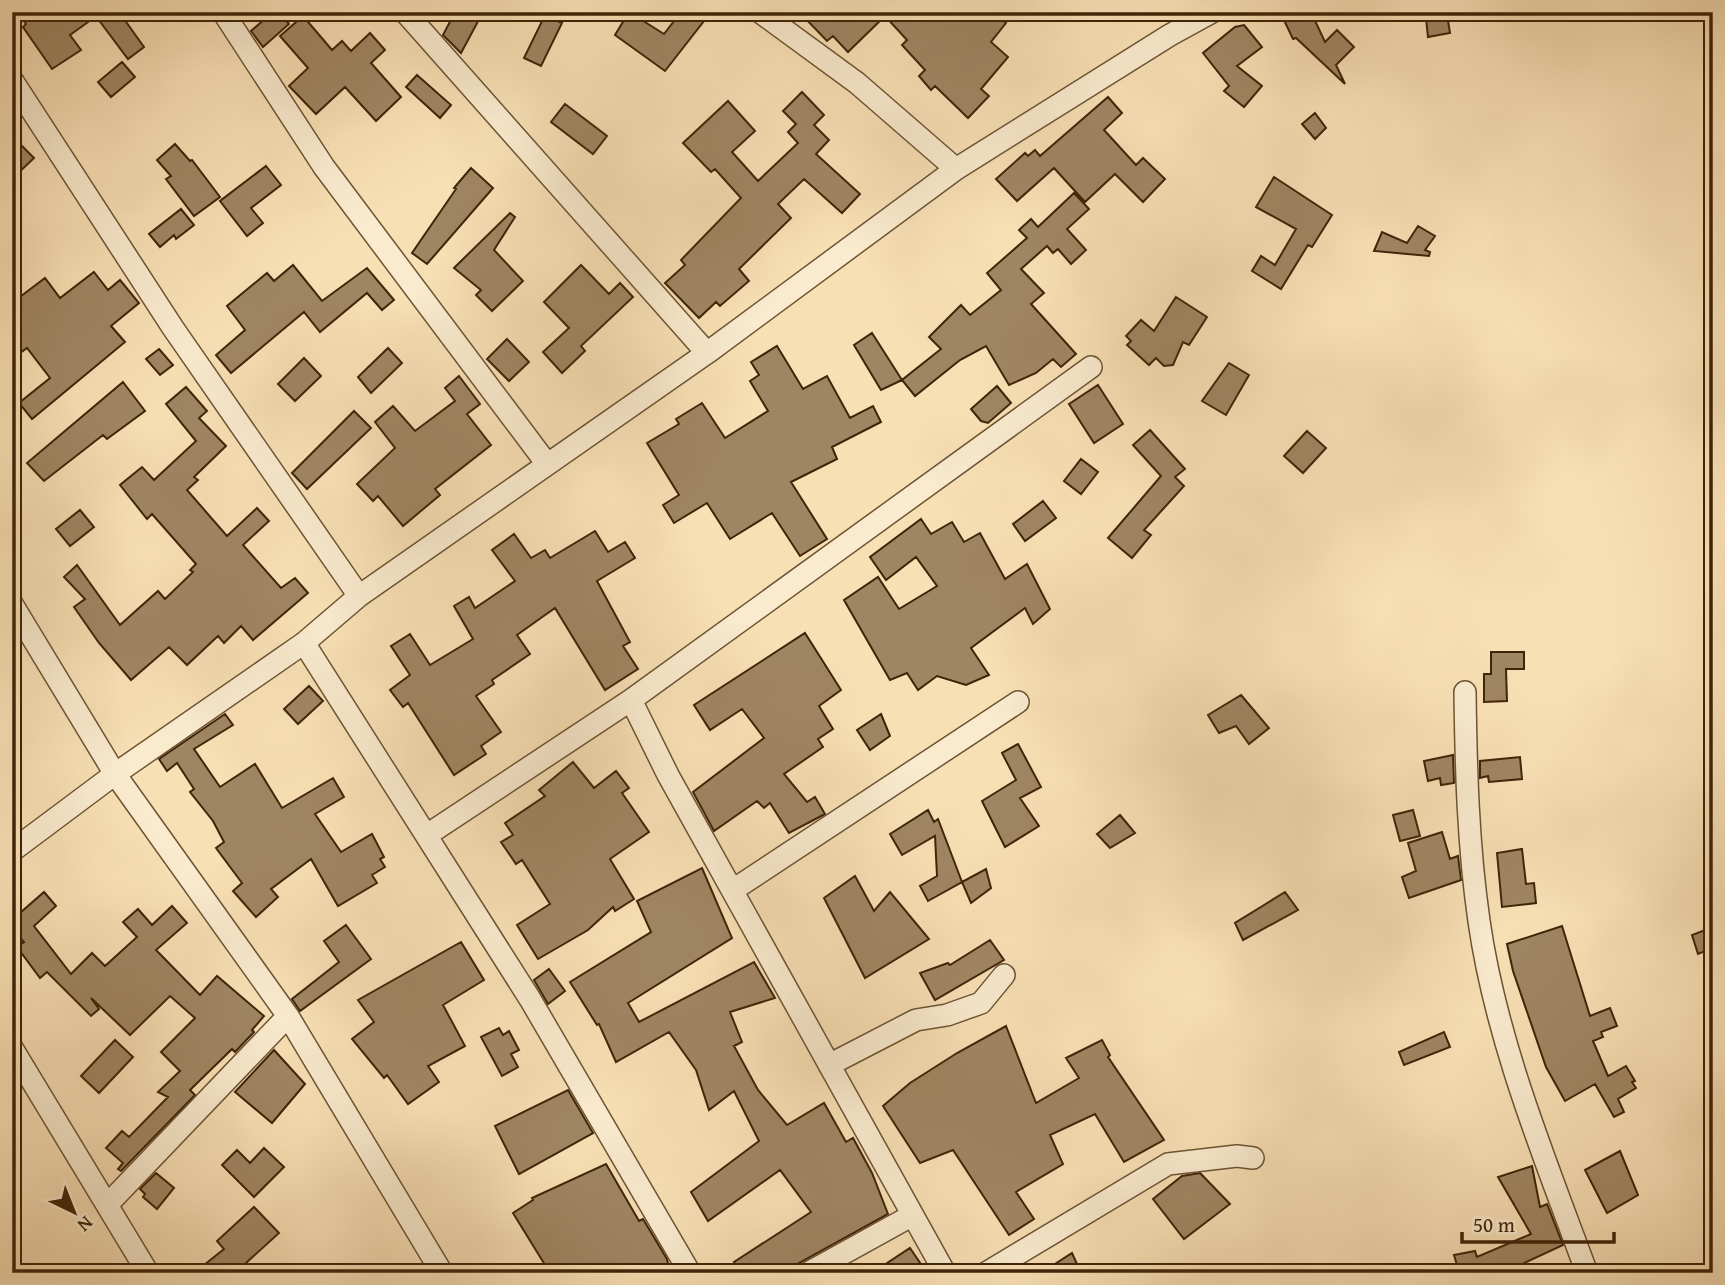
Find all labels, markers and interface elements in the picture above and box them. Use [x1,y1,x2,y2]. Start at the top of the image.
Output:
north arrow [38,1176,108,1246]
scale bar [1462,1201,1615,1245]
text: 50 m [1473,1209,1515,1240]
text: N [71,1210,100,1239]

